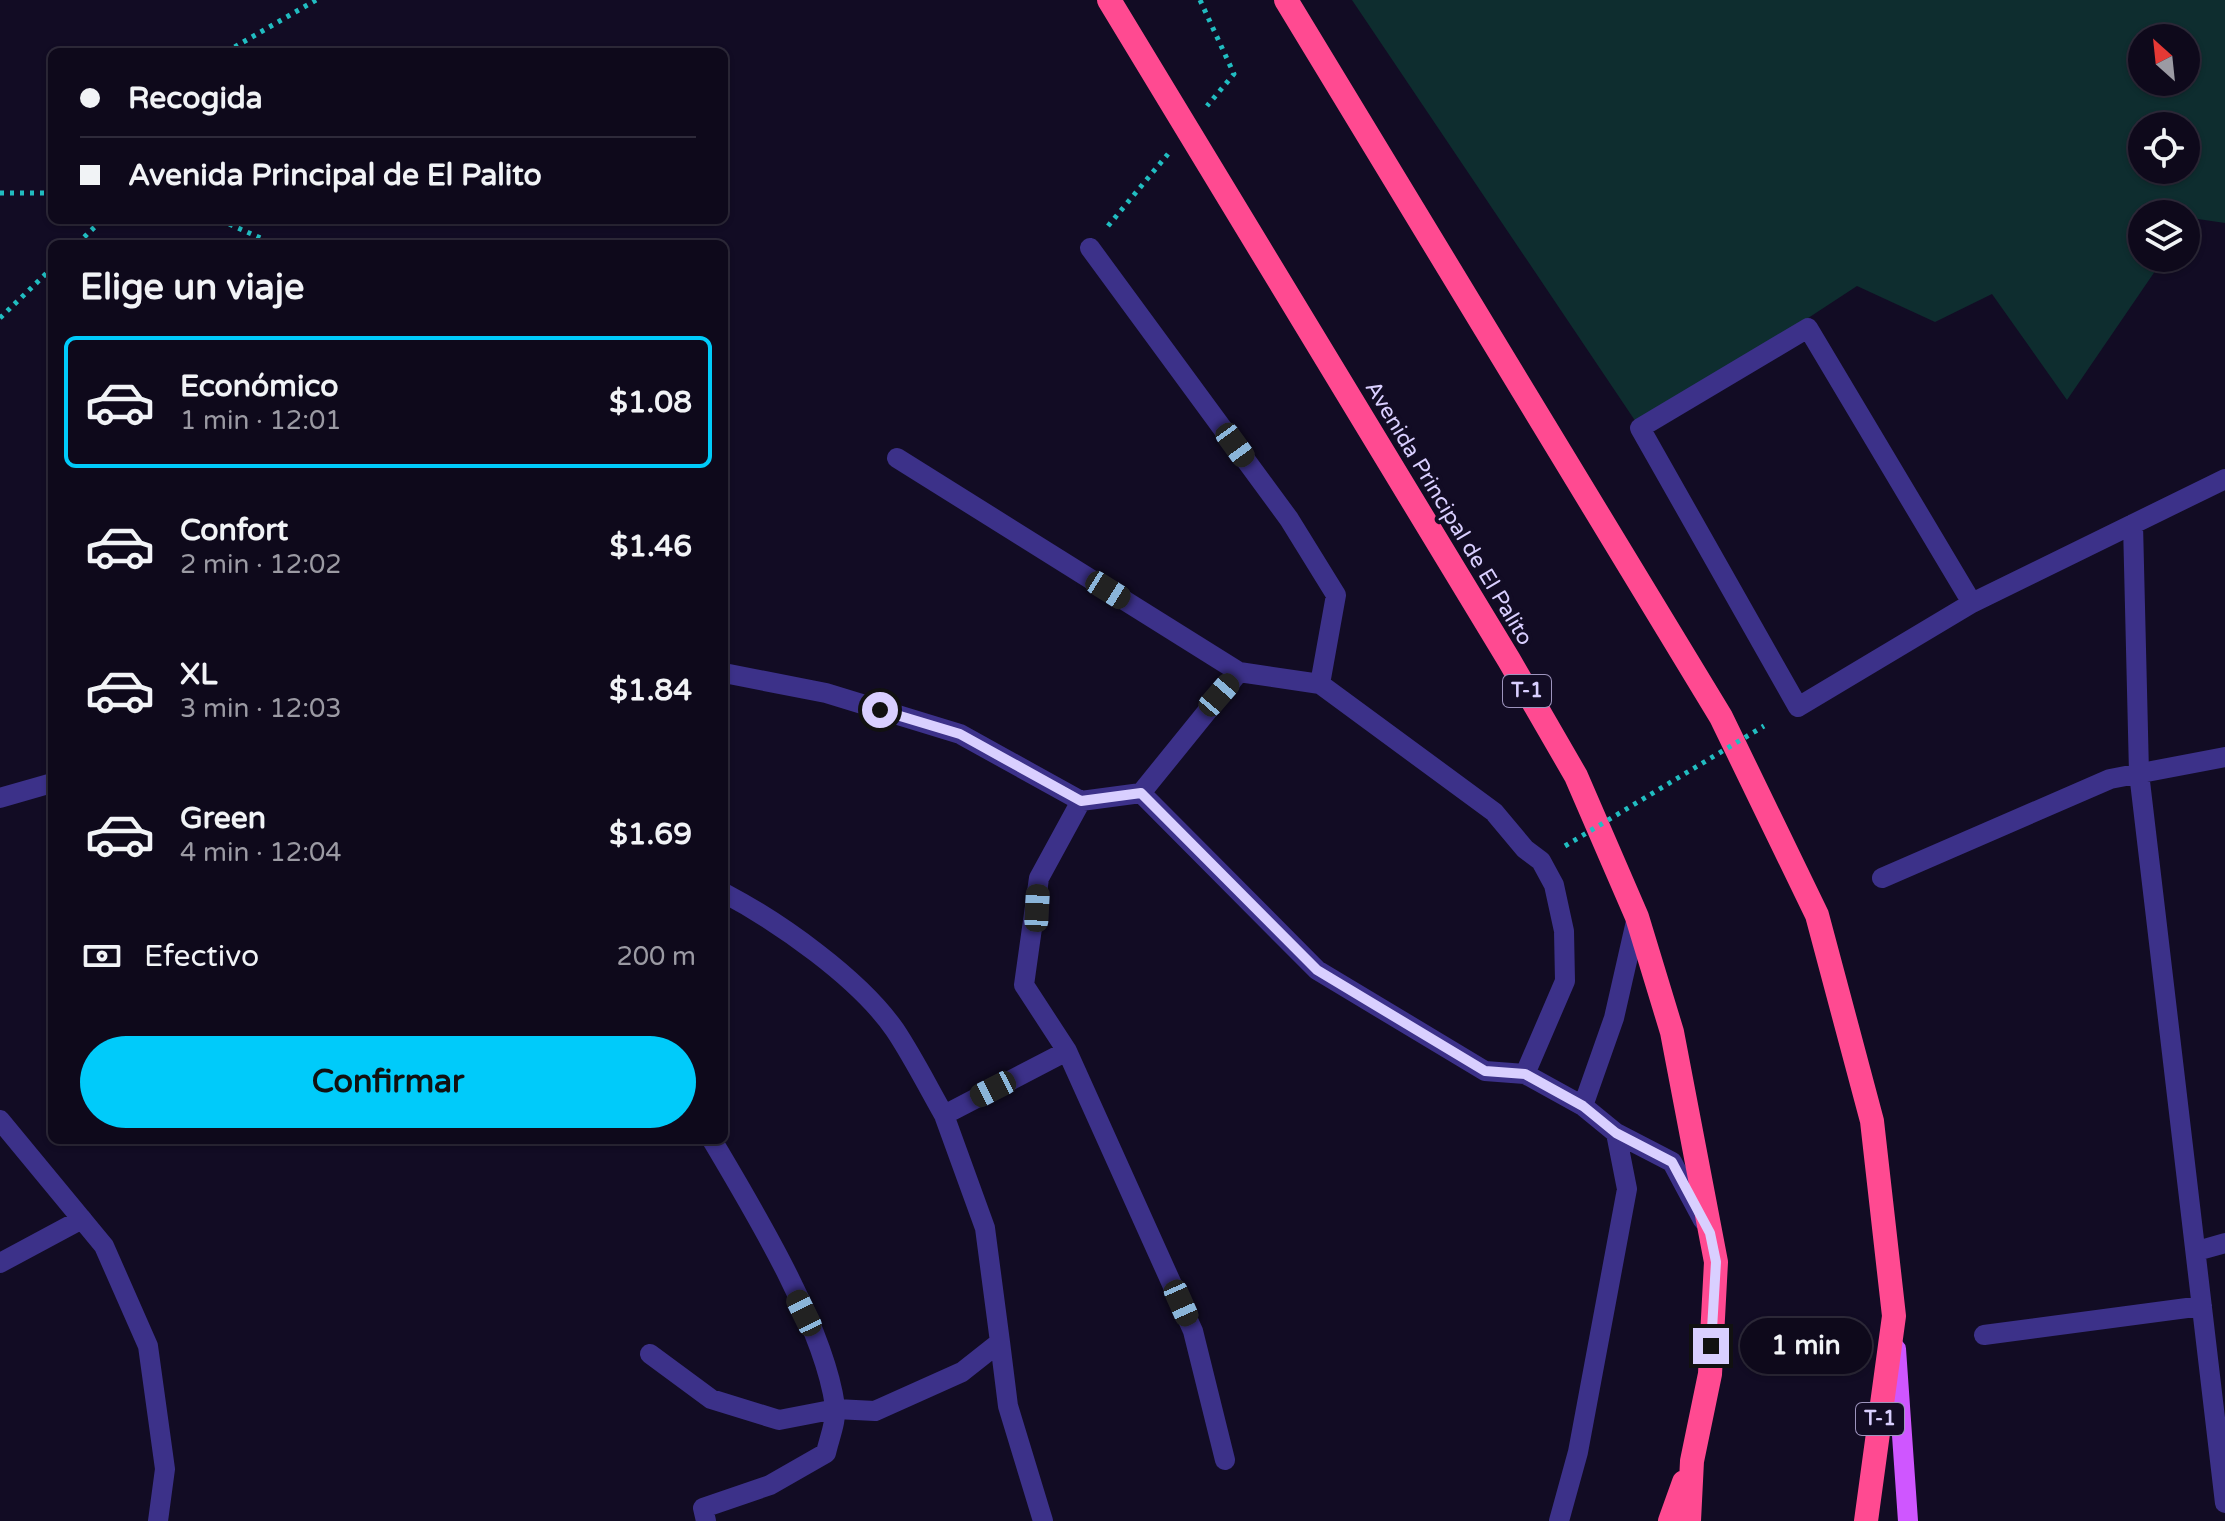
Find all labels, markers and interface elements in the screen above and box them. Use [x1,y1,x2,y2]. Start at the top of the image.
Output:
north arrow [2128,24,2200,96]
map controls [2128,24,2200,272]
text: Recogida [128,80,263,117]
button: locate [2128,112,2200,184]
text: Avenida Principal de El Palito [128,157,542,194]
button: layers [2128,200,2200,272]
text: Elige un viaje [80,266,304,309]
icon: car [84,366,156,438]
text: Económico [180,368,338,405]
street label: Avenida Principal de El Palito [1360,376,1538,650]
text: $1.08 [609,384,692,421]
text: 1 min · 12:01 [180,405,342,436]
car [1211,419,1259,471]
icon: car [84,510,156,582]
text: Confort [180,512,288,549]
text: $1.46 [610,528,692,565]
text: 2 min · 12:02 [180,549,342,580]
car [1081,567,1135,613]
icon: car [84,654,156,726]
text: XL [180,656,217,693]
car [1194,669,1244,721]
text: $1.84 [609,672,692,709]
road number: T-1 [1503,675,1551,707]
route start [862,692,898,728]
text: 3 min · 12:03 [180,693,342,724]
icon: car [84,798,156,870]
text: Green [180,800,266,837]
text: $1.69 [609,816,692,853]
text: 4 min · 12:04 [180,837,342,868]
car [1024,883,1050,933]
icon: cash [80,934,124,978]
text: Efectivo [144,938,259,975]
text: 200 m [616,941,696,972]
button: Confirmar [80,1036,696,1128]
car [966,1067,1020,1111]
car [1160,1276,1202,1330]
car [783,1286,825,1340]
callout: 1 min [1739,1318,1871,1374]
route end [1693,1328,1729,1364]
text: 1 min [1771,1330,1841,1361]
road number: T-1 [1856,1403,1904,1435]

